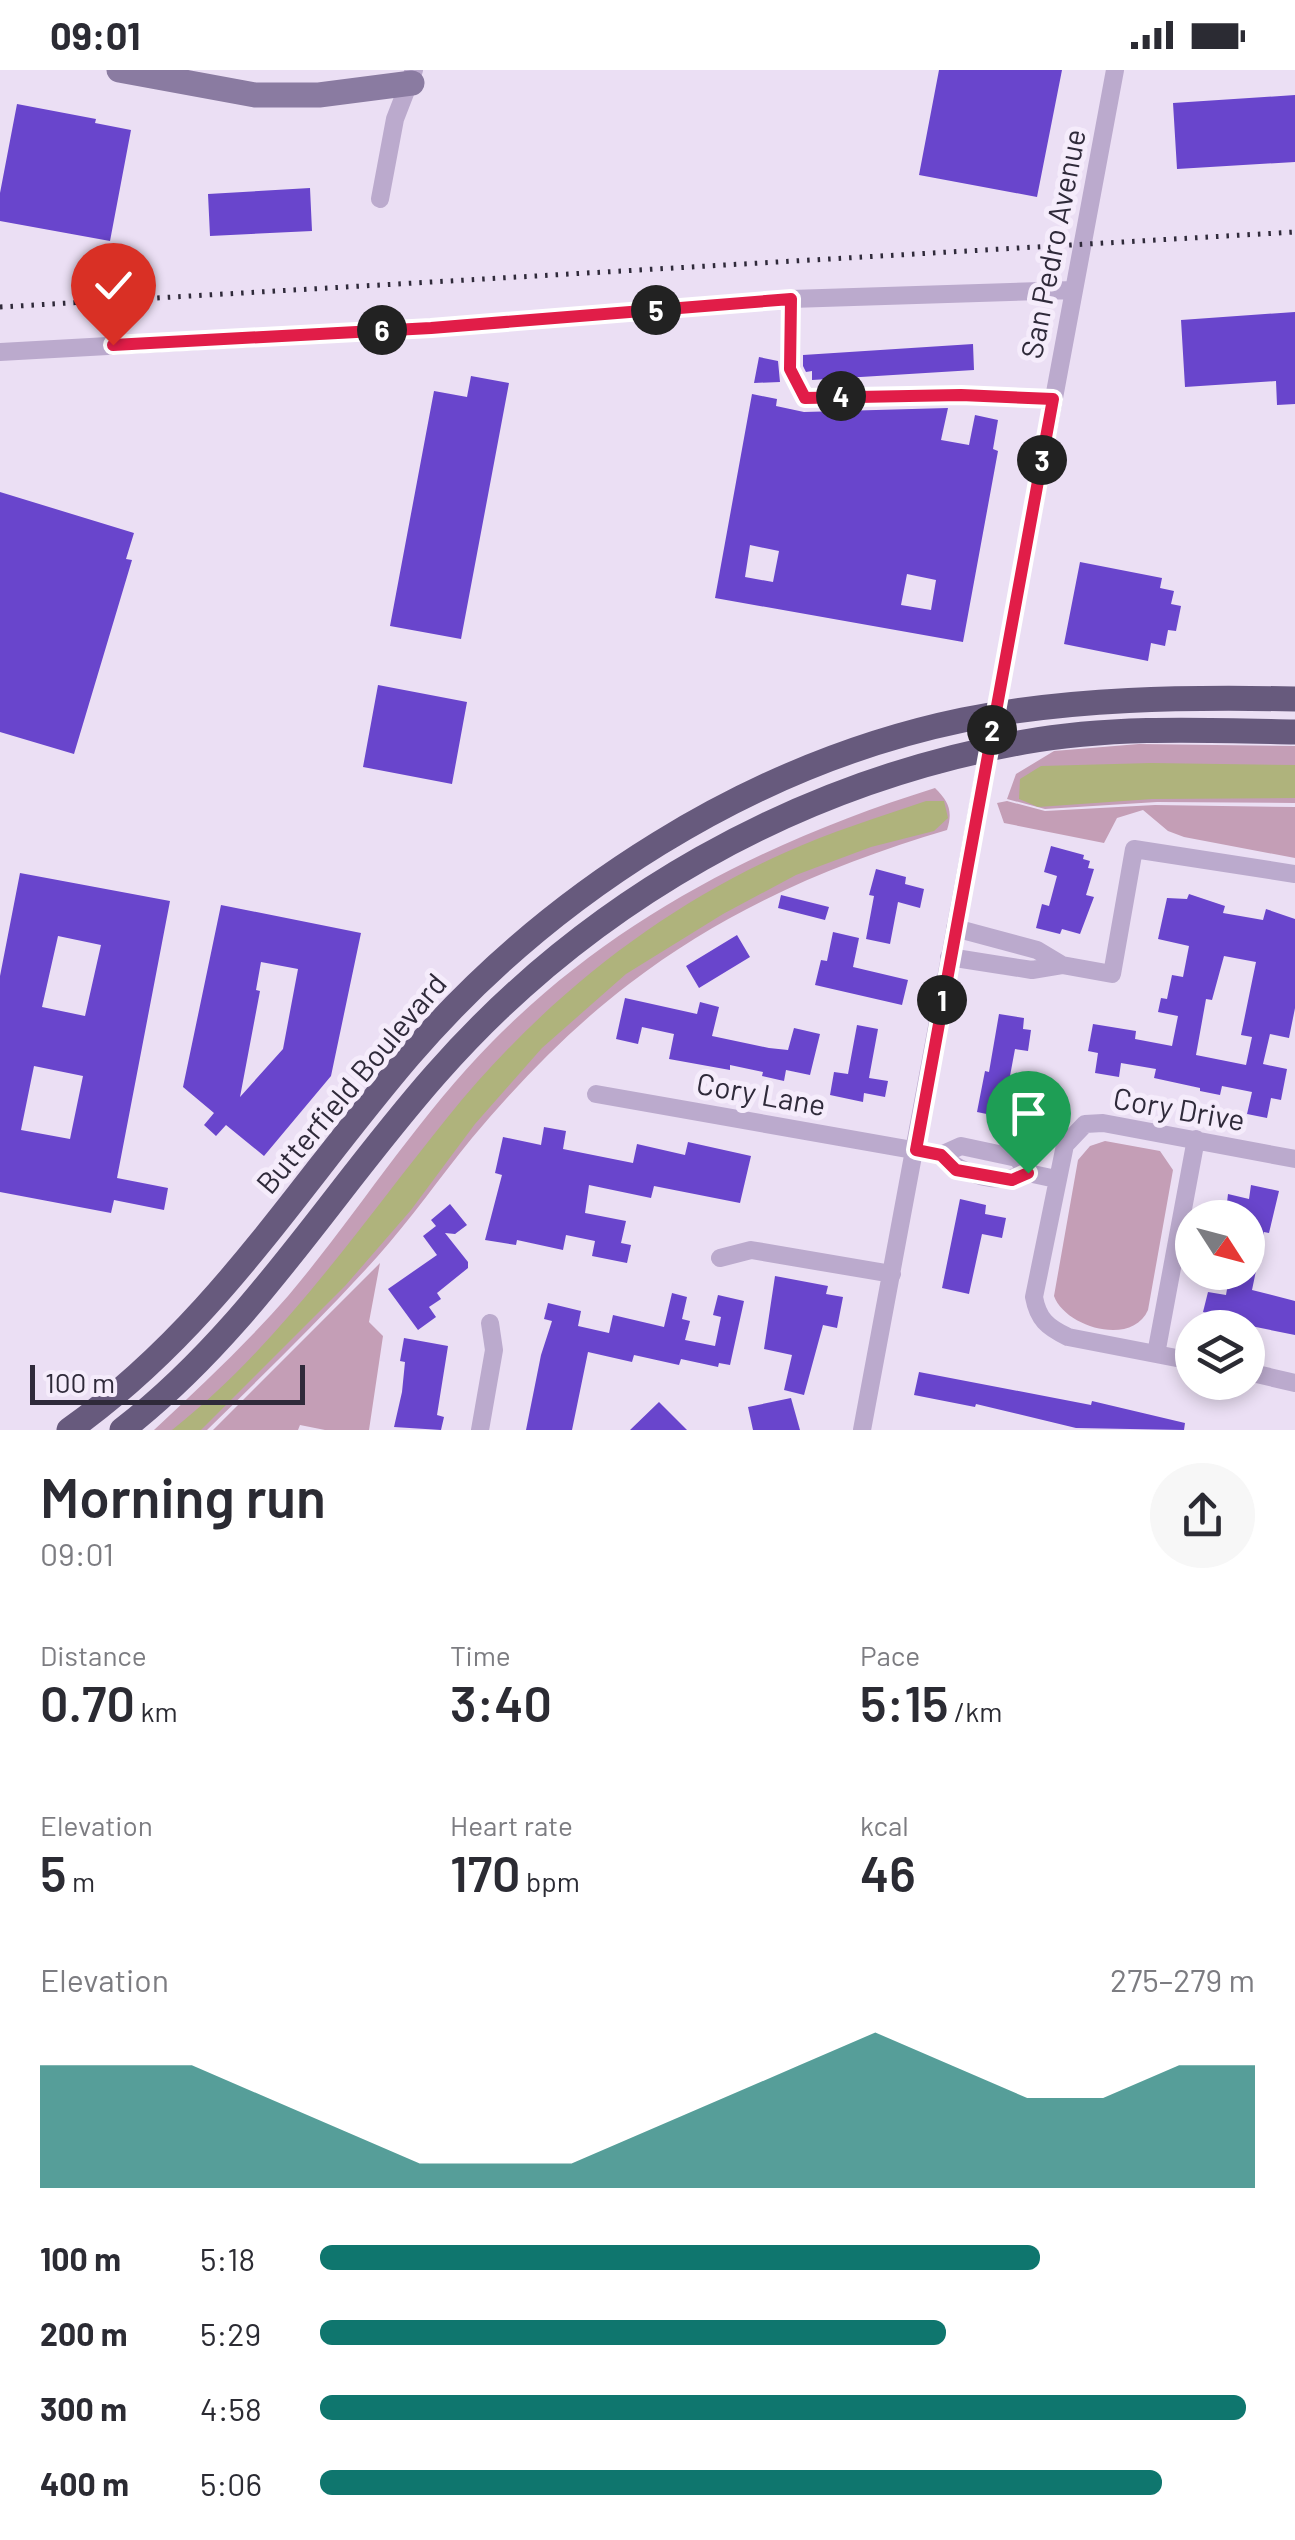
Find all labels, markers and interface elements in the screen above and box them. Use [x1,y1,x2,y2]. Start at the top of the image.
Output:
text: 09:01 [50,12,140,58]
street label: San Pedro Avenue [1012,126,1092,361]
pin [71,243,156,346]
icon: check [86,258,141,313]
pin: 5 [631,285,681,335]
text: 5 [648,293,664,327]
pin: 6 [357,305,407,355]
text: 6 [374,313,390,347]
pin: 4 [816,371,866,421]
text: 4 [833,379,849,413]
pin: 3 [1017,435,1067,485]
text: 3 [1034,443,1050,477]
pin: 2 [967,705,1017,755]
text: 2 [984,713,1000,747]
street label: Butterfield Boulevard [248,965,453,1200]
pin: 1 [917,975,967,1025]
text: 1 [937,983,947,1017]
street label: Cory Lane [694,1064,829,1122]
pin [986,1071,1071,1174]
street label: Cory Drive [1111,1079,1248,1137]
icon: arrive [1001,1086,1056,1141]
north arrow [1175,1200,1265,1290]
map controls [1175,1200,1265,1400]
button: layers [1175,1310,1265,1400]
scale bar [30,1360,305,1404]
text: 100 m [45,1365,115,1399]
text: Morning run [40,1463,326,1529]
button: share [1150,1463,1255,1568]
text: 09:01 [40,1534,114,1572]
text: Distance [40,1638,147,1672]
text: Time [450,1638,511,1672]
text: Pace [860,1638,920,1672]
text: 0.70 [40,1672,135,1732]
text: 3:40 [450,1672,552,1732]
text: 5:15 [860,1672,948,1732]
text: km [135,1694,178,1728]
text: /km [948,1694,1002,1728]
text: Elevation [40,1808,153,1842]
text: Heart rate [450,1808,573,1842]
text: kcal [860,1808,909,1842]
text: 5 [40,1842,67,1902]
text: 170 [450,1842,520,1902]
text: 46 [860,1842,916,1902]
text: m [67,1864,95,1898]
text: bpm [520,1864,580,1898]
text: Elevation [40,1960,169,1998]
text: 275–279 m [1110,1960,1255,1998]
text: 100 m [40,2239,121,2277]
text: 5:18 [200,2239,255,2277]
text: 200 m [40,2314,128,2352]
text: 5:29 [200,2314,261,2352]
text: 300 m [40,2389,127,2427]
text: 4:58 [200,2389,262,2427]
text: 400 m [40,2464,129,2502]
text: 5:06 [200,2464,262,2502]

